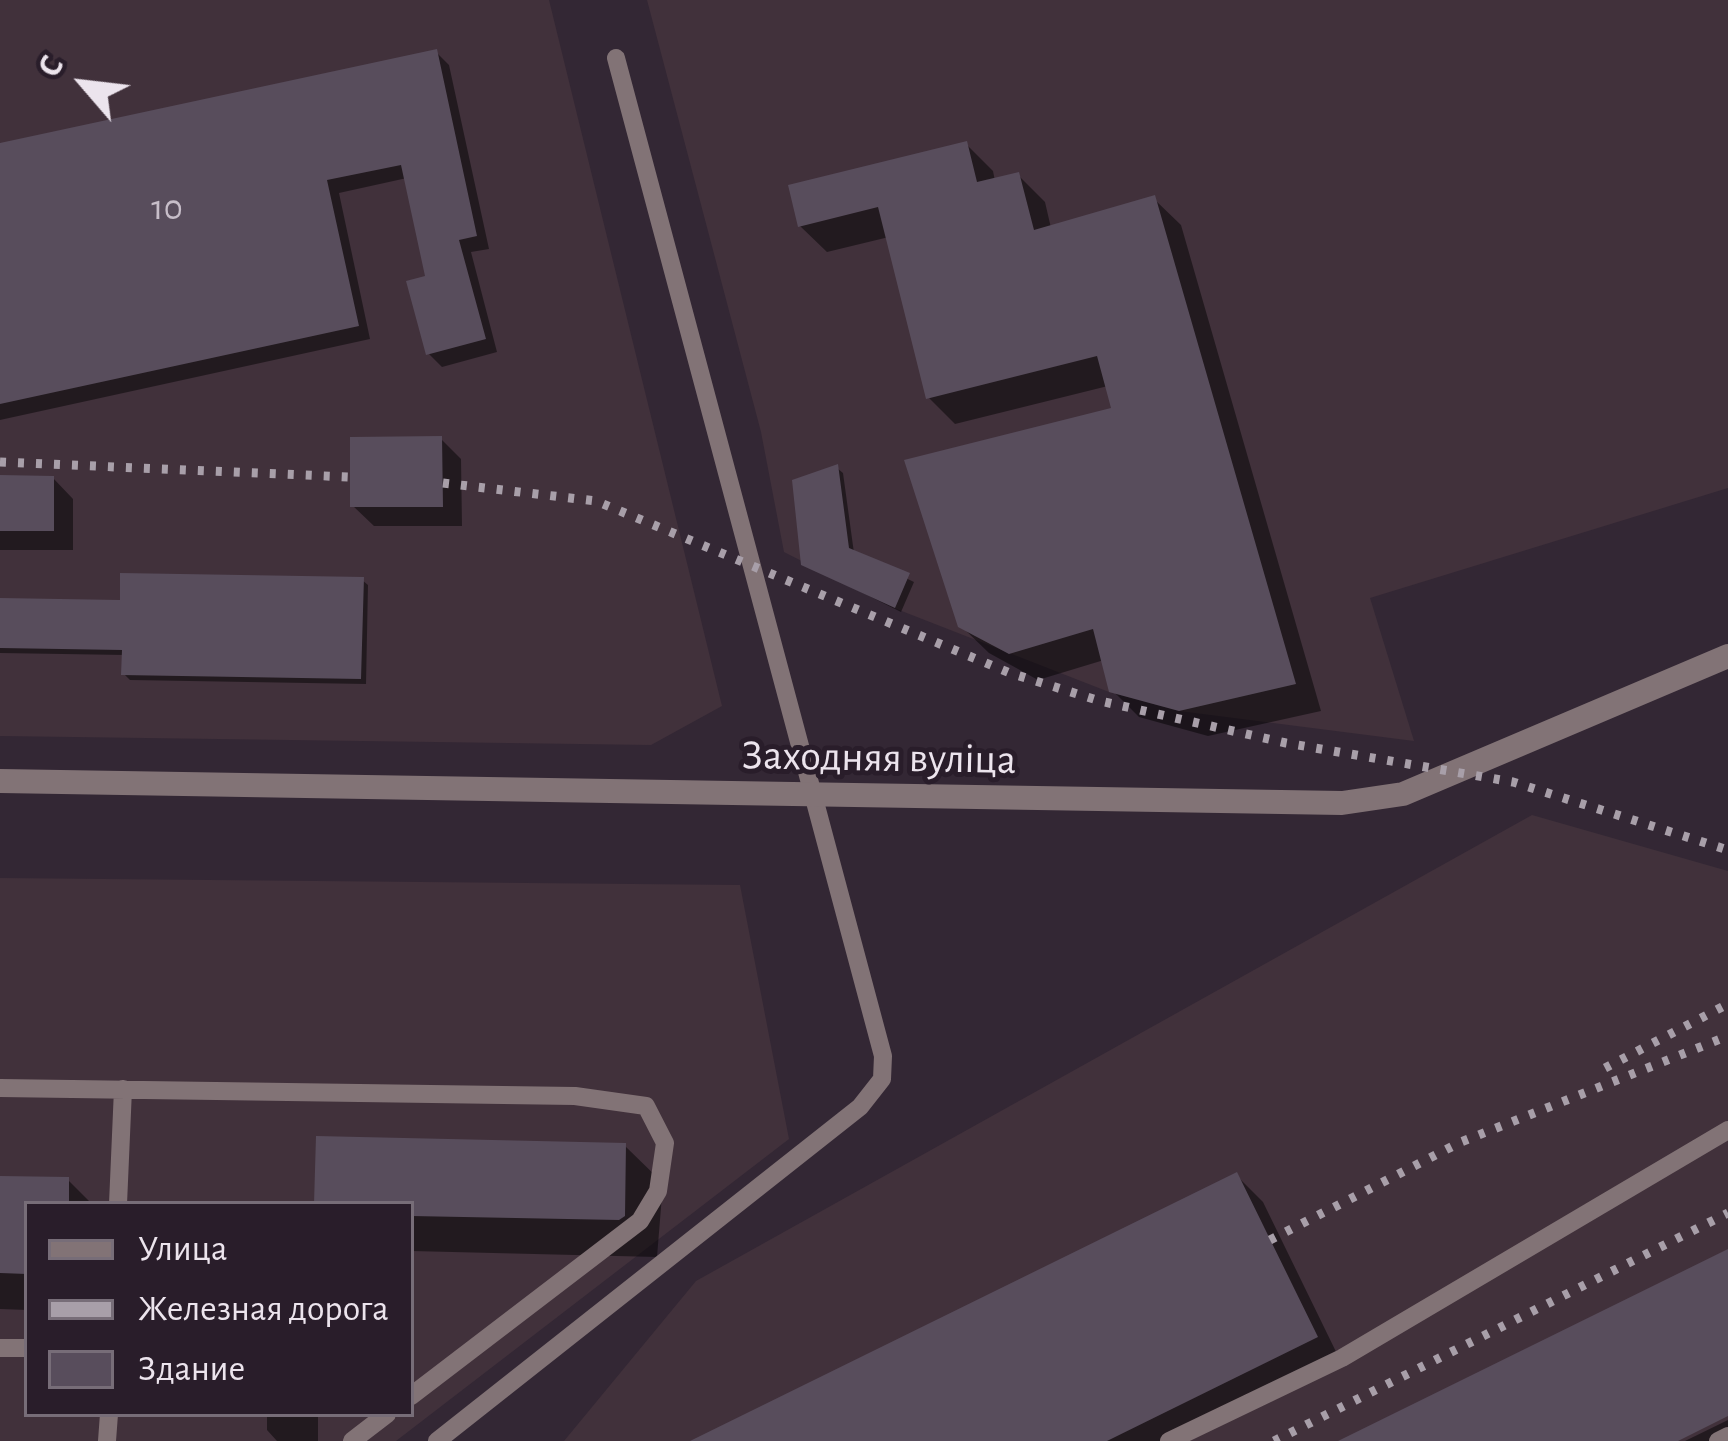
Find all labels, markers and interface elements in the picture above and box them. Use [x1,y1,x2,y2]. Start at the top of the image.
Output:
north arrow [24,24,144,144]
text: С [33,51,71,83]
house number: 10 [151,186,183,230]
street label: Заходняя вуліца [741,730,1017,786]
legend [24,1201,414,1417]
text: Улица [138,1231,227,1267]
text: Железная дорога [138,1291,389,1327]
text: Здание [138,1351,245,1387]

